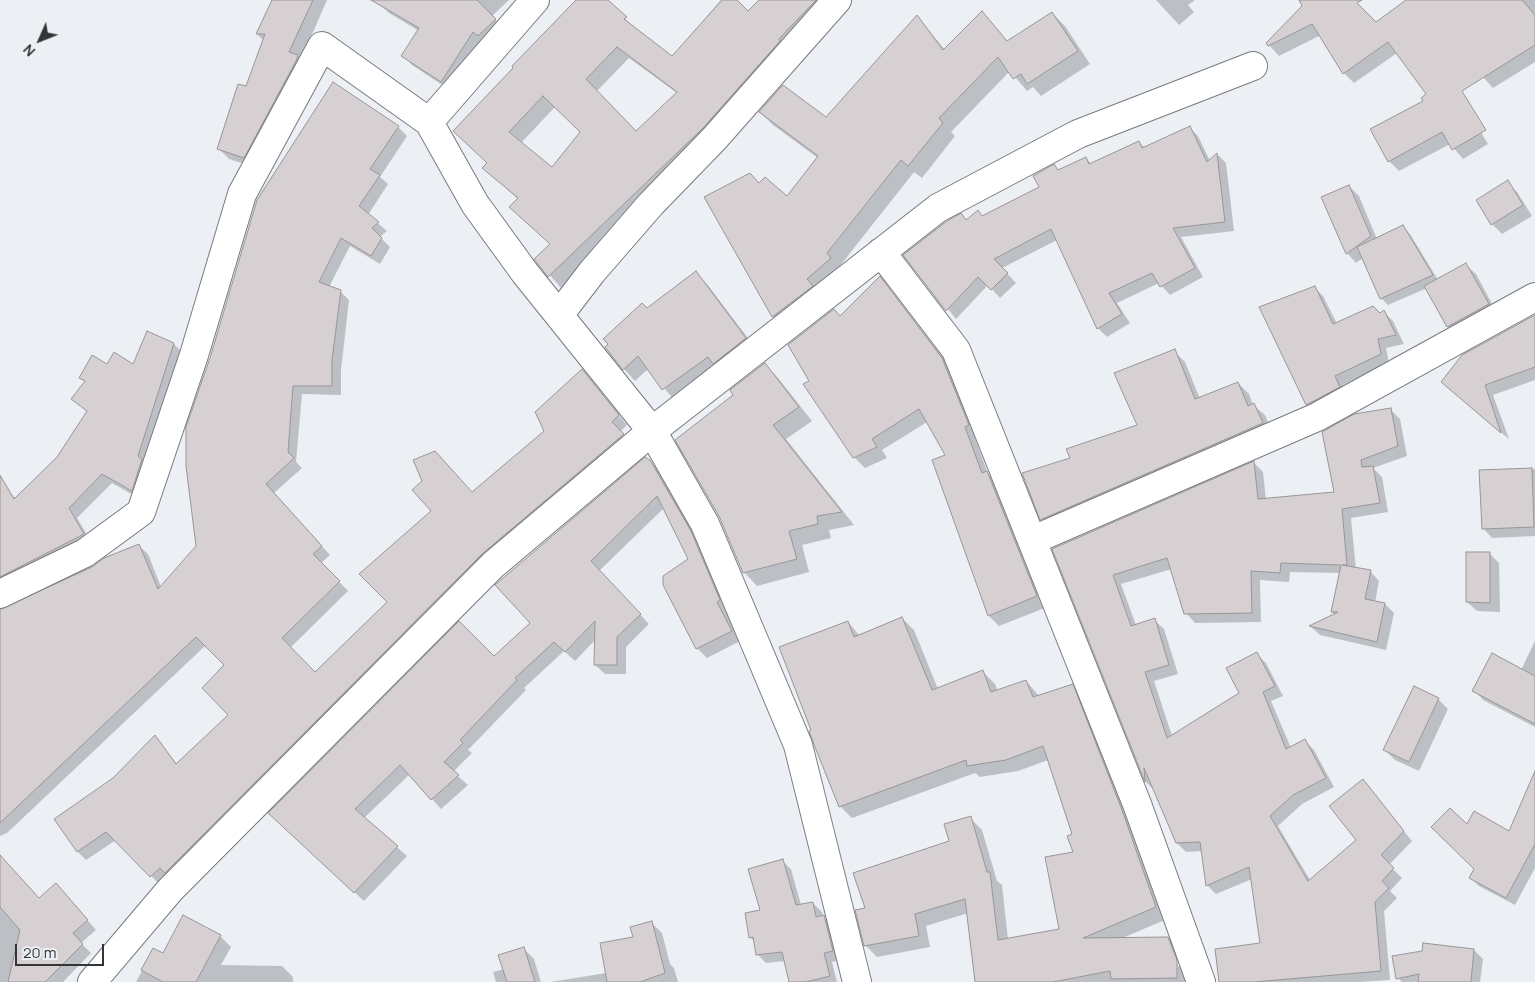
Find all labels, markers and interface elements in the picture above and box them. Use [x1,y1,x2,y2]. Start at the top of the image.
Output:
north arrow [15,15,65,65]
text: N [19,41,39,61]
scale bar [18,934,106,966]
text: 20 m [23,942,56,963]

